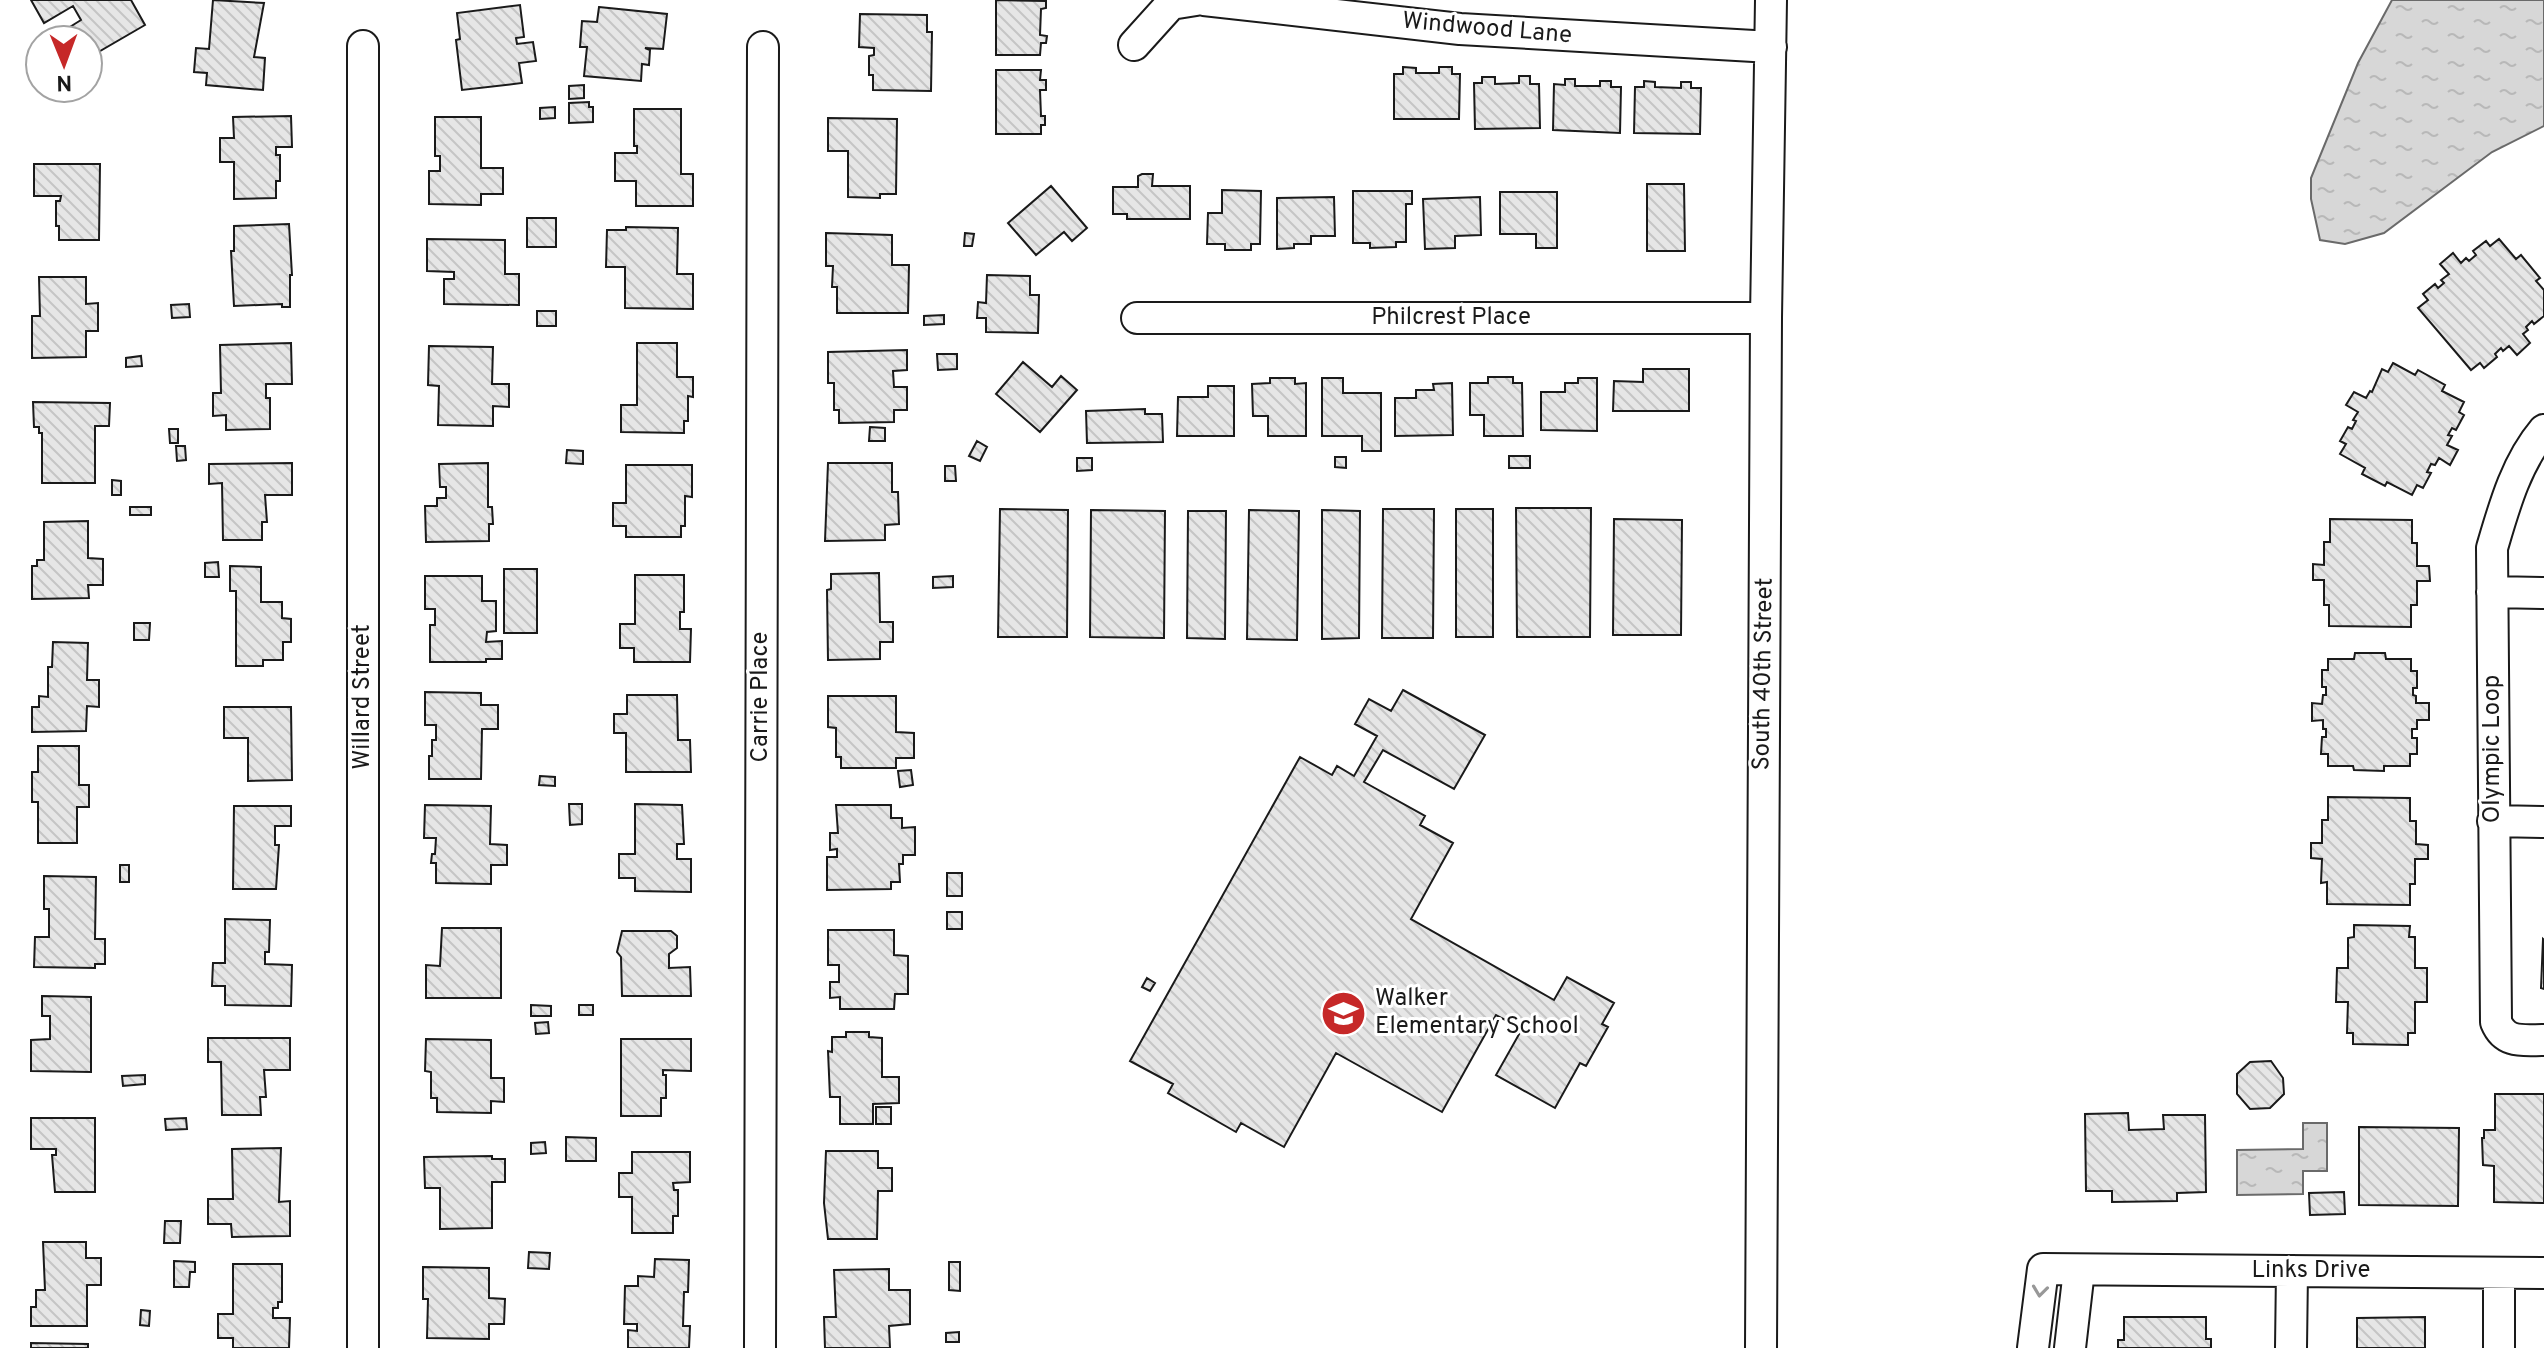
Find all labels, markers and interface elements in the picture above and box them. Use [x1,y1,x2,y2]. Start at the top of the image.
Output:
street label: Windwood Lane [1401,7,1573,51]
north arrow [24,24,104,104]
text: N [56,68,72,95]
street label: Philcrest Place [1371,303,1531,333]
street label: South 40th Street [1747,577,1781,771]
street label: Willard Street [348,624,378,770]
street label: Carrie Place [746,631,776,763]
street label: Olympic Loop [2478,675,2508,823]
place label: Walker Elementary School [1375,984,1579,1042]
school or university icon: Walker Elementary School [1320,989,1368,1037]
street label: Links Drive [2251,1256,2371,1286]
one-way arrow [2032,1284,2049,1298]

